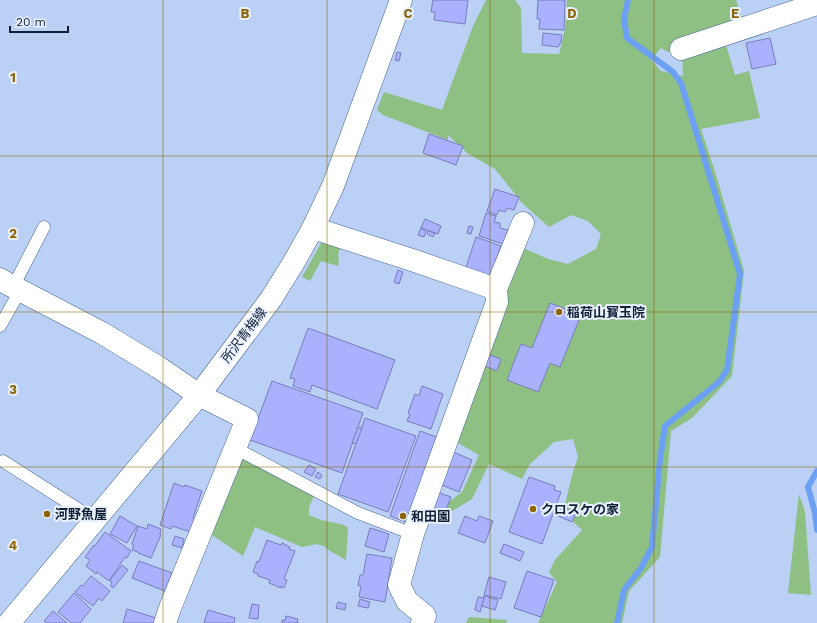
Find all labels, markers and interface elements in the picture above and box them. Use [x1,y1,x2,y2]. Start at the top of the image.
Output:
text: B [241,6,250,21]
text: C [404,6,413,21]
text: D [567,6,577,21]
text: E [731,6,739,21]
scale bar [10,8,68,34]
text: 20 m [16,15,46,29]
text: 1 [10,70,16,85]
text: 2 [9,226,17,241]
street label: 所沢青梅線 [218,305,270,365]
place label: 稲荷山寳玉院 [567,305,645,320]
marker: 稲荷山寳玉院 [554,307,564,317]
text: 3 [9,382,17,397]
place label: クロスケの家 [541,502,619,517]
marker: クロスケの家 [528,504,538,514]
place label: 河野魚屋 [55,507,107,522]
marker: 河野魚屋 [42,509,52,519]
place label: 和田園 [411,509,450,524]
marker: 和田園 [398,511,408,521]
text: 4 [9,538,18,553]

